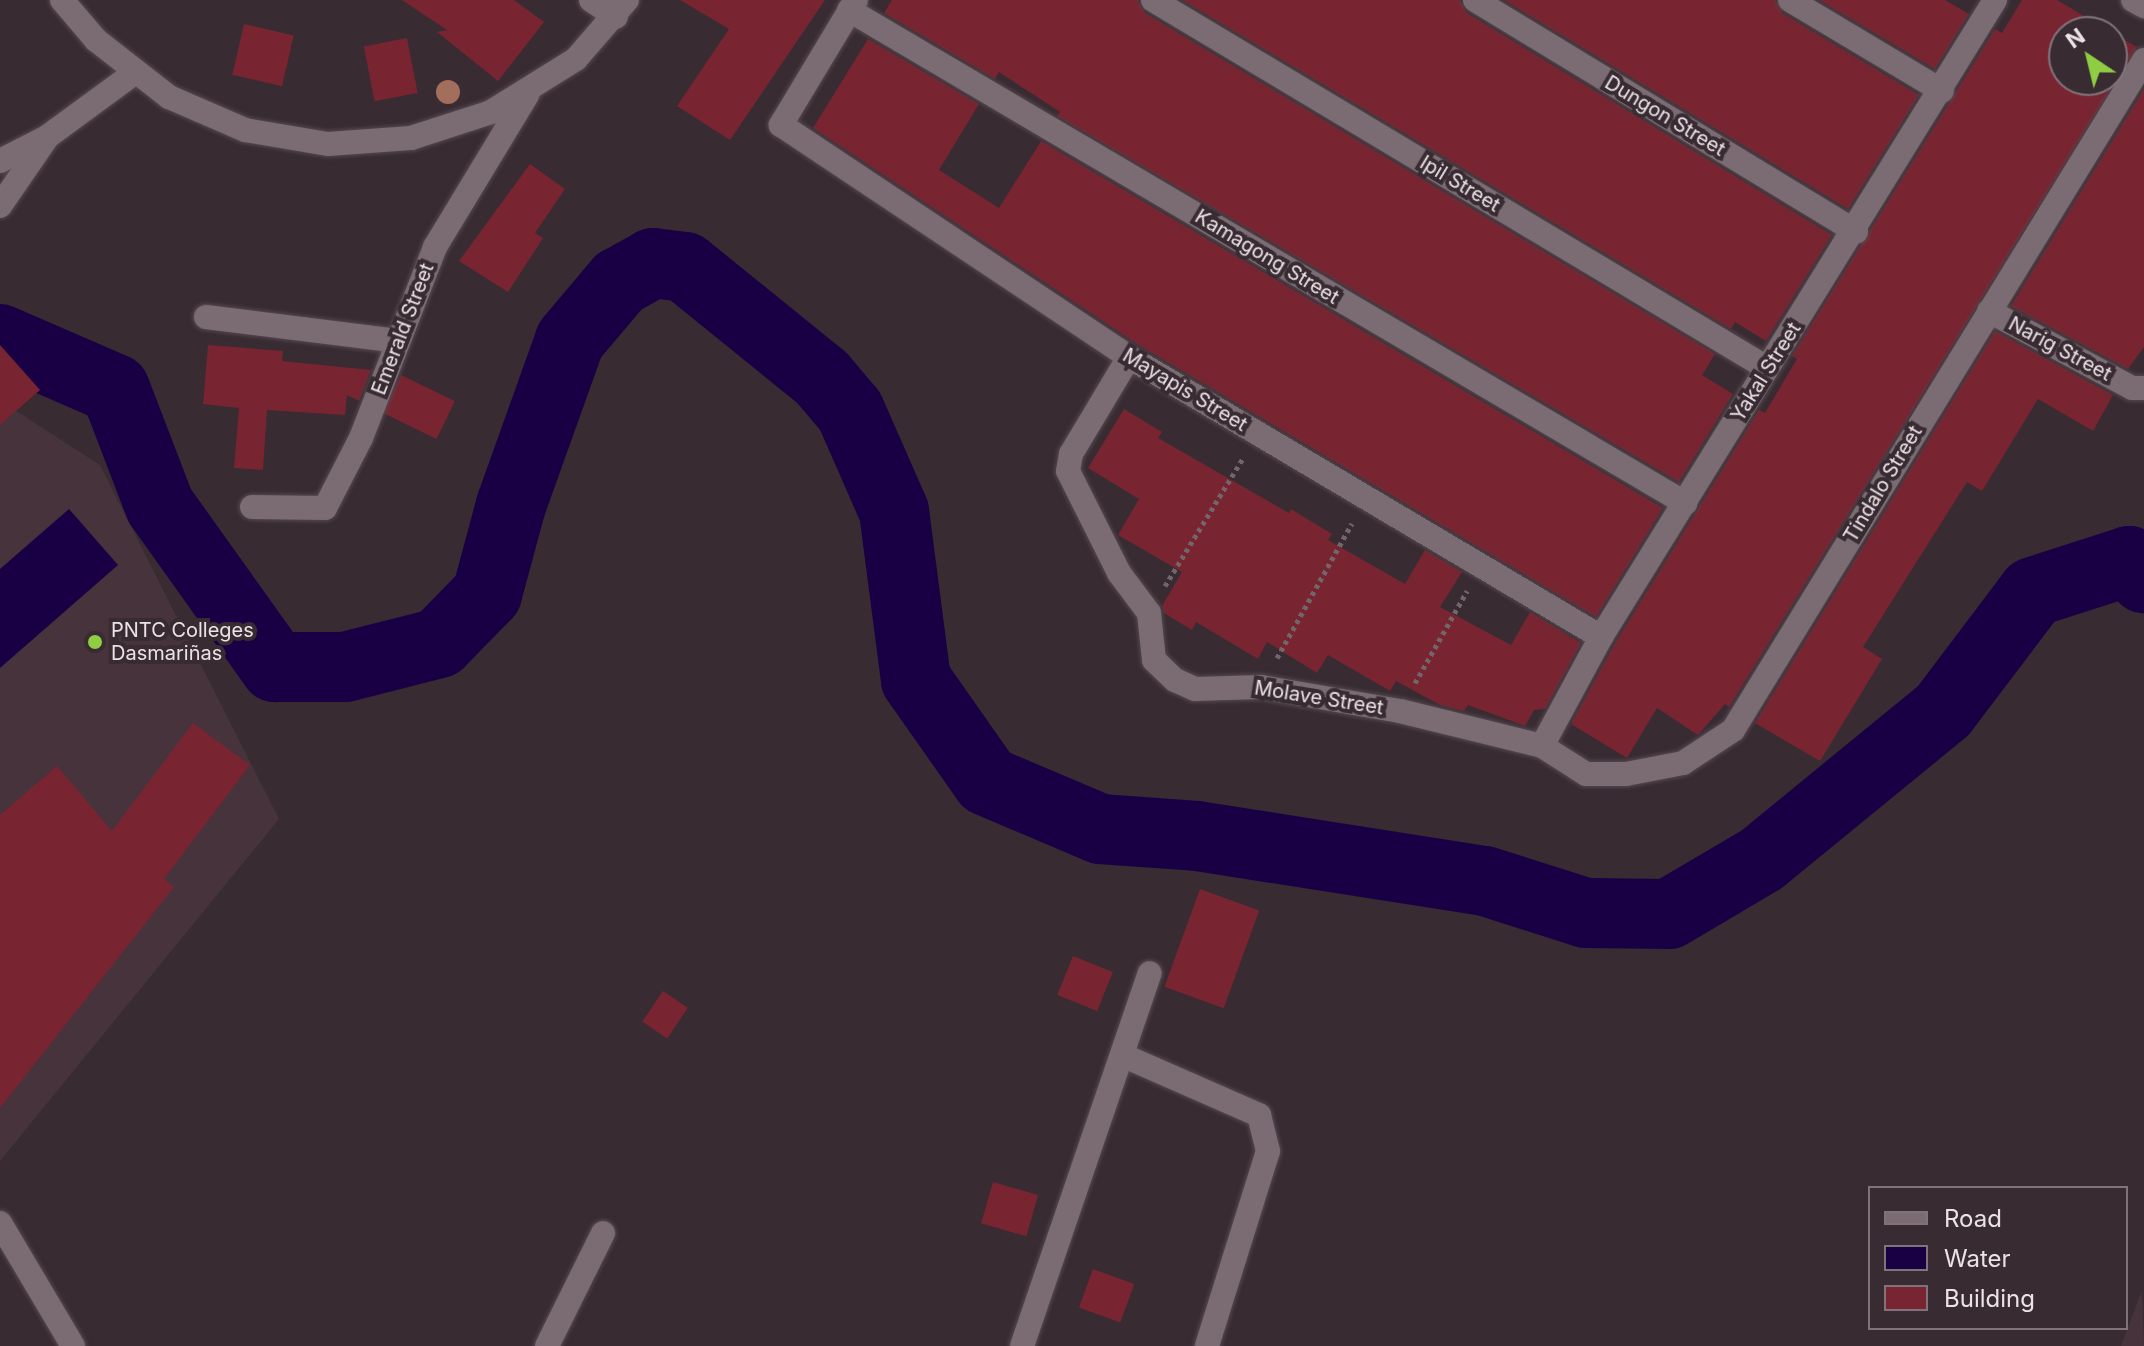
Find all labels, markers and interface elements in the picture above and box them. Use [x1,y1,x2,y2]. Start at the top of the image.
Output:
north arrow [2048,16,2128,96]
text: N [2061,23,2090,53]
street label: Dungon Street [1600,71,1730,161]
street label: Ipil Street [1416,151,1504,217]
street label: Kamagong Street [1191,205,1343,309]
street label: Emerald Street [367,260,439,398]
street label: Narig Street [2004,312,2116,386]
street label: Yakal Street [1726,318,1806,426]
street label: Mayapis Street [1118,343,1252,437]
street label: Tindalo Street [1839,421,1927,547]
place label: PNTC Colleges Dasmariñas [111,618,254,665]
marker: PNTC Colleges Dasmariñas [86,633,104,651]
street label: Molave Street [1253,676,1385,720]
legend [1868,1186,2128,1330]
text: Road [1944,1204,2002,1233]
text: Water [1944,1244,2011,1273]
text: Building [1944,1284,2035,1313]

